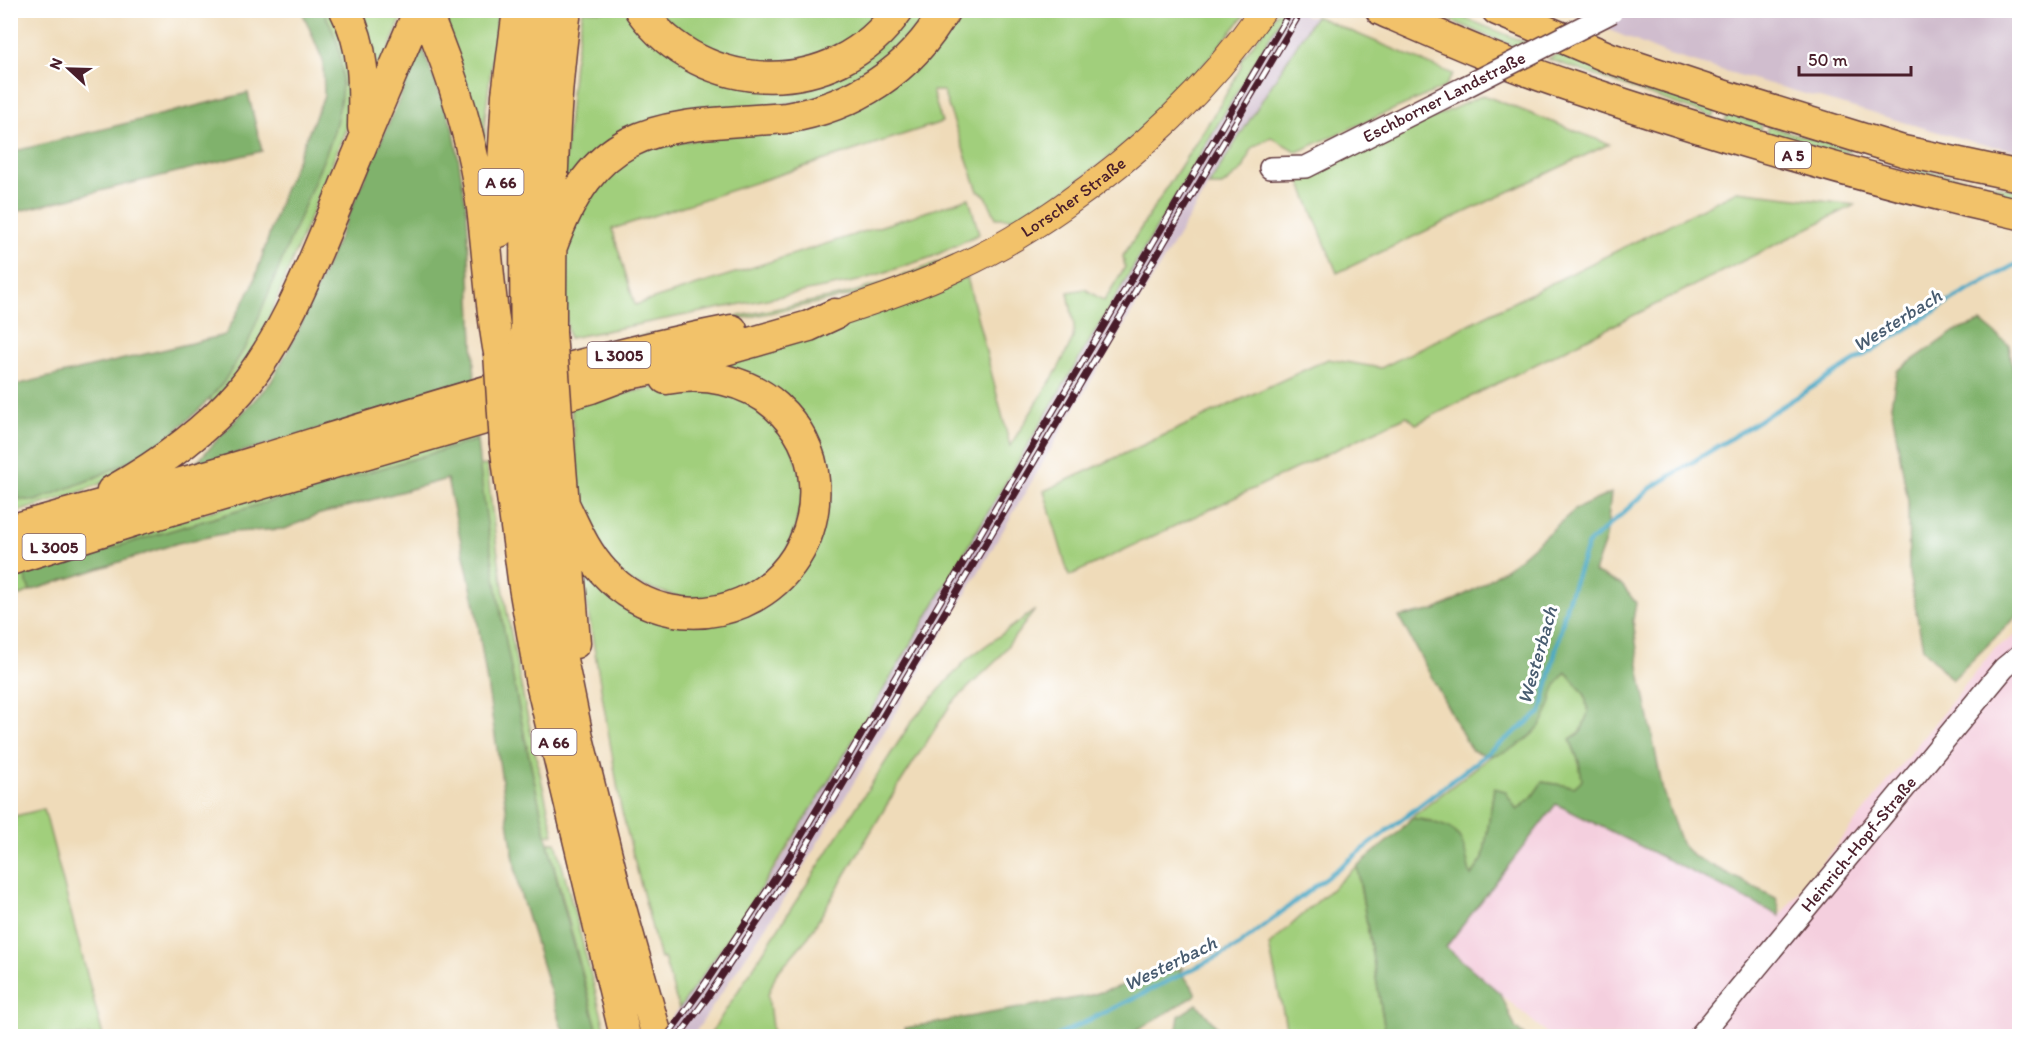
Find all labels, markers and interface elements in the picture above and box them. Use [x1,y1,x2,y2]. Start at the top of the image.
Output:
north arrow [39,39,99,99]
scale bar [1799,39,1912,77]
street label: Eschborner Landstraße [1359,46,1529,148]
text: 50 m [1808,49,1848,71]
text: N [45,55,66,72]
road number: A 5 [1775,142,1811,168]
street label: Lorscher Straße [1017,152,1130,242]
road number: A 66 [478,169,524,195]
water label: Westerbach [1848,283,1946,357]
road number: L 3005 [588,342,650,368]
road number: L 3005 [22,534,86,560]
water label: Westerbach [1512,603,1562,707]
road number: A 66 [532,729,576,755]
street label: Heinrich-Hopf-Straße [1796,772,1921,917]
water label: Westerbach [1120,930,1221,996]

